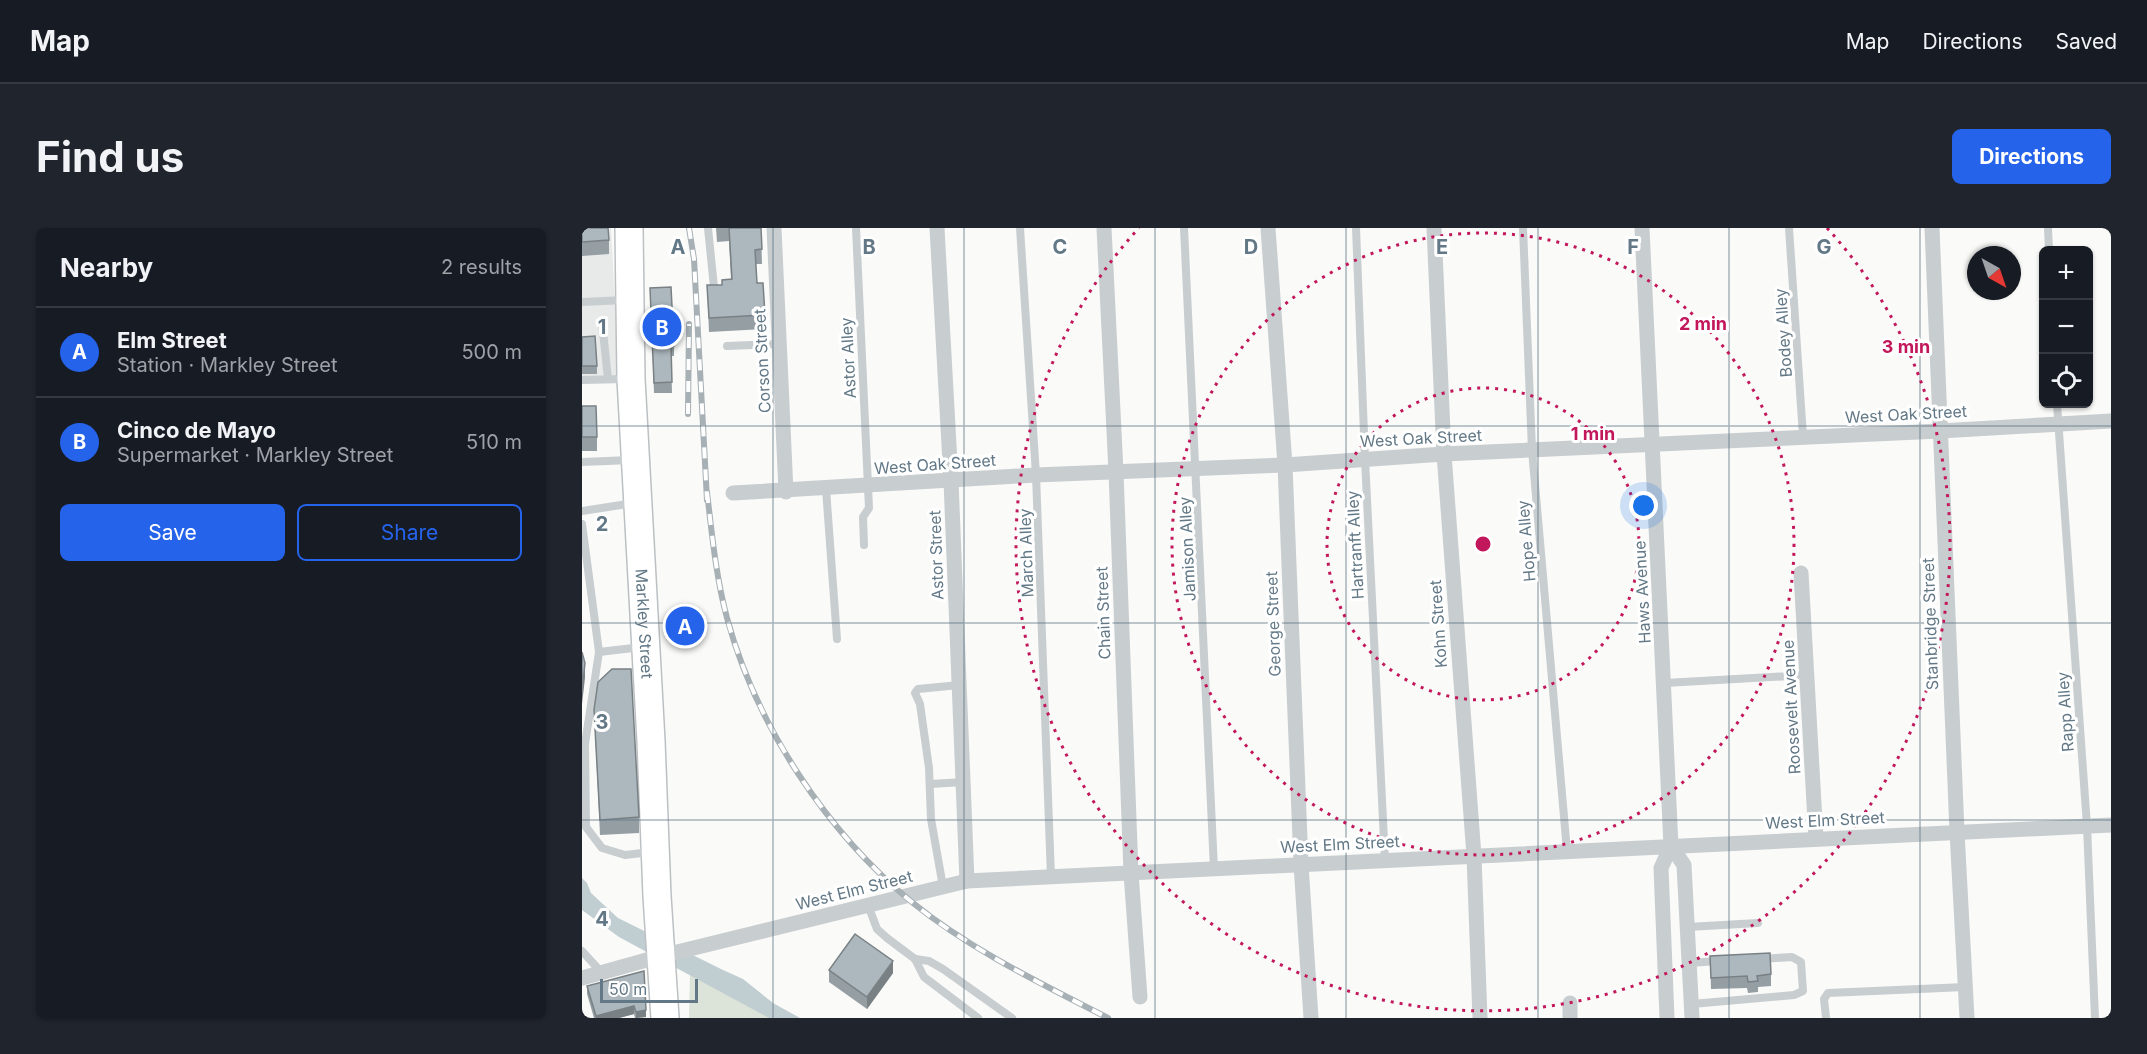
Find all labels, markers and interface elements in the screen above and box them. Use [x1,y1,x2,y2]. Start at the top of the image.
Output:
text: Map [30,24,90,58]
text: Map [1846,29,1889,54]
text: Directions [1922,29,2023,54]
text: Saved [2056,29,2117,54]
button: Directions [1952,129,2111,184]
text: Find us [36,131,184,182]
text: A [671,235,686,259]
text: B [862,235,876,259]
text: C [1053,235,1067,259]
text: D [1244,235,1258,259]
text: E [1436,235,1448,259]
text: F [1627,235,1639,259]
text: G [1816,235,1832,259]
north arrow [1967,246,2021,300]
map controls [2039,246,2093,408]
button: + [2039,246,2093,300]
text: Nearby [60,252,153,283]
text: 2 results [441,255,522,279]
street label: Bodey Alley [1770,288,1796,378]
button: − [2039,300,2093,354]
pin: B [642,304,682,350]
street label: Corson Street [749,308,775,414]
text: 2 min [1679,313,1727,334]
text: 1 [598,315,606,339]
street label: Astor Alley [836,317,860,399]
text: Elm Street [117,327,227,353]
text: 3 min [1882,336,1930,357]
text: A [72,340,87,364]
text: 500 m [461,340,522,364]
text: Station · Markley Street [117,353,337,377]
button: locate [2039,354,2093,408]
street label: West Oak Street [1845,401,1967,427]
text: Cinco de Mayo [117,417,276,443]
text: 1 min [1571,423,1615,444]
street label: West Oak Street [1360,425,1482,451]
text: B [73,430,86,454]
text: 510 m [466,430,522,454]
text: Supermarket · Markley Street [117,443,393,467]
street label: West Oak Street [873,450,997,478]
street label: Hartranft Alley [1342,490,1368,600]
your location [1629,491,1658,520]
street label: Jamison Alley [1174,496,1200,602]
street label: Hope Alley [1512,499,1540,583]
button: Save [60,504,285,561]
button: Share [297,504,522,561]
street label: March Alley [1014,508,1038,598]
street label: Astor Street [924,510,948,600]
text: 2 [596,512,608,536]
centre of rings [1473,534,1493,554]
street label: Haws Avenue [1629,540,1655,644]
street label: Stanbridge Street [1918,557,1942,691]
street label: Chain Street [1091,566,1115,660]
street label: Markley Street [631,568,658,679]
street label: George Street [1261,571,1285,677]
street label: Kohn Street [1425,579,1451,669]
pin: A [666,604,704,648]
street label: Roosevelt Avenue [1777,639,1805,775]
street label: Rapp Alley [2052,671,2078,753]
text: 3 [596,710,608,734]
street label: West Elm Street [1765,807,1885,833]
street label: West Elm Street [1280,831,1400,857]
street label: West Elm Street [794,866,914,914]
text: 4 [595,907,609,931]
scale bar [600,976,698,1004]
text: 50 m [609,979,647,999]

